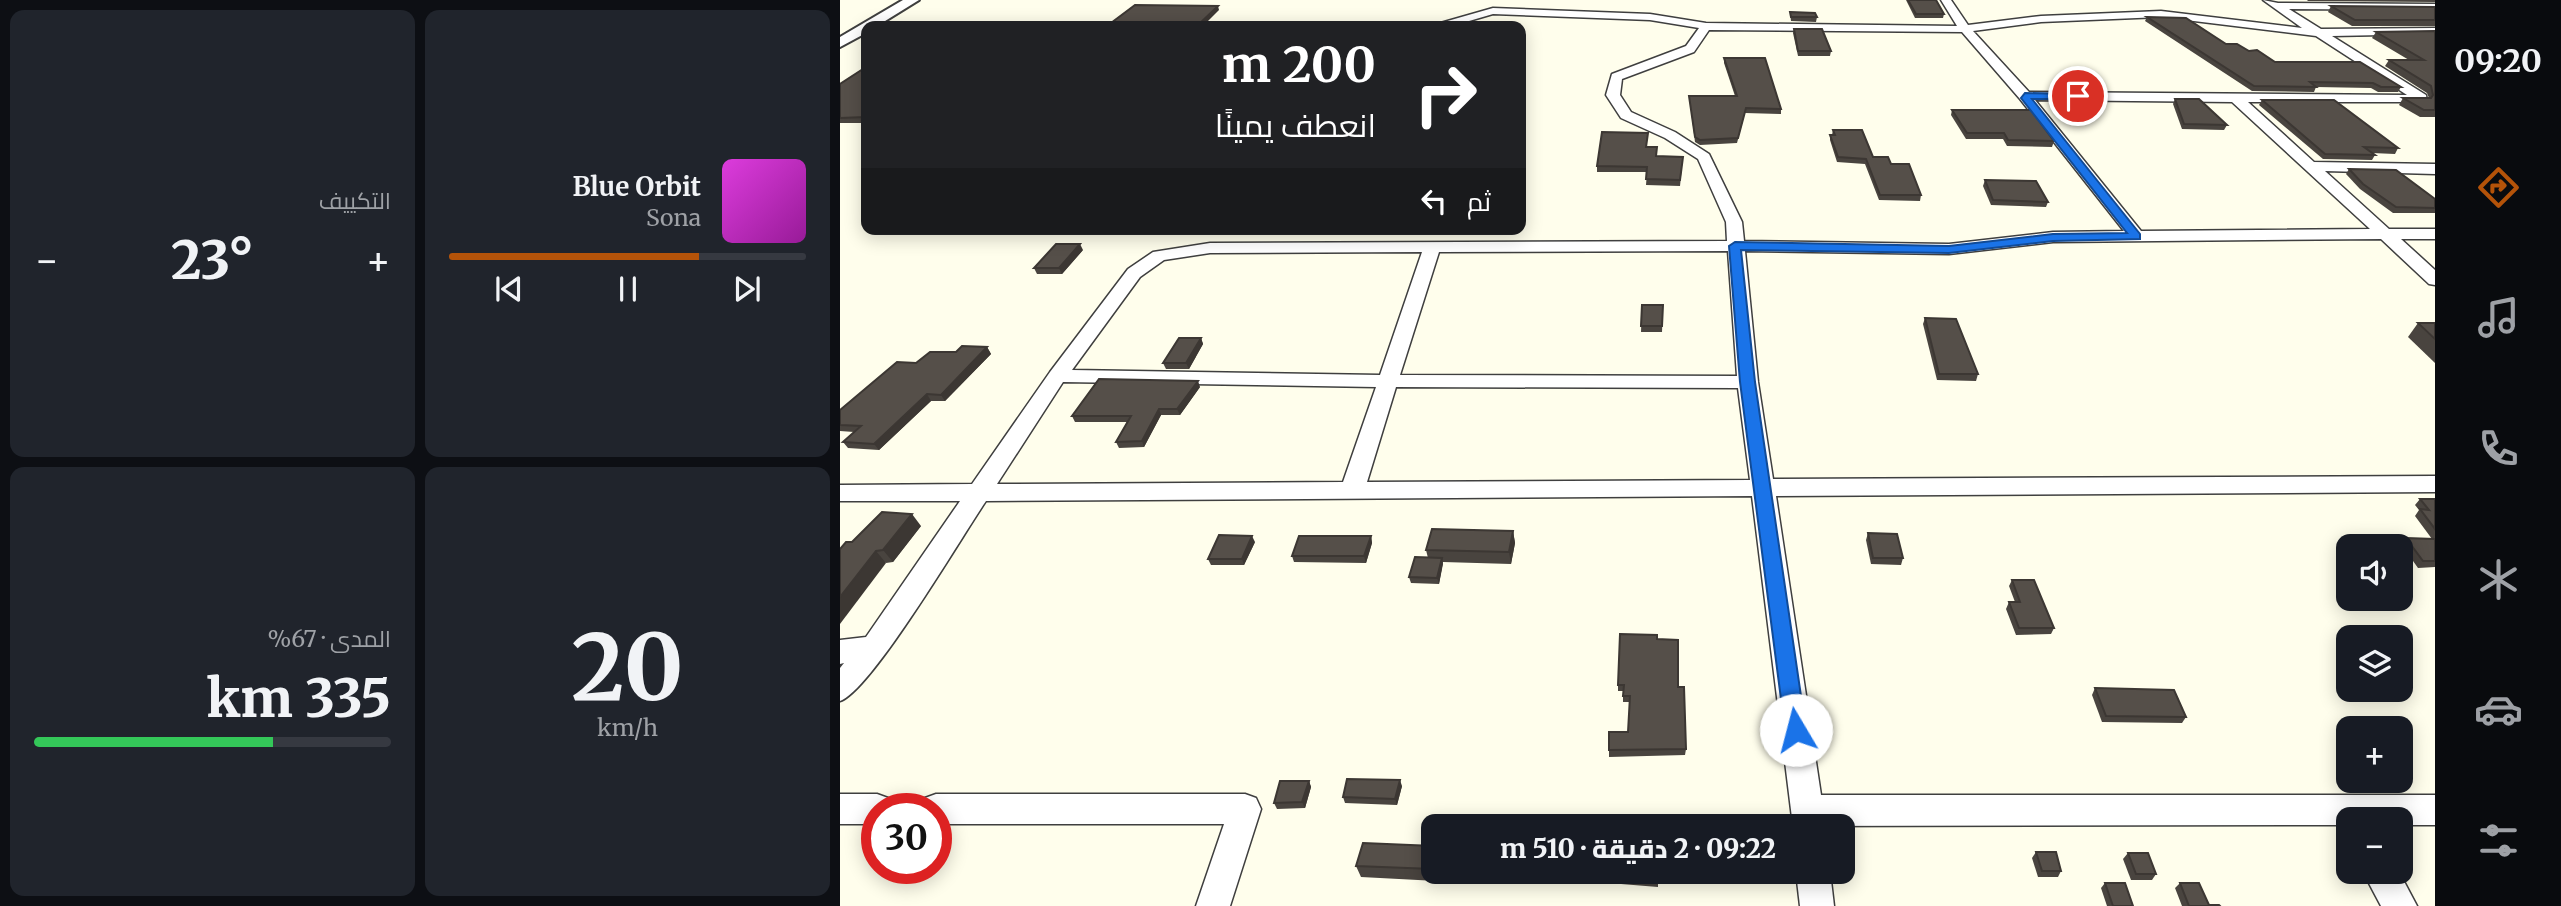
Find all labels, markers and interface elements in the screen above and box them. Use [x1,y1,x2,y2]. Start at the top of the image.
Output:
text: 200 m [1222,34,1376,95]
text: 09:20 [2454,41,2542,81]
icon: right [1400,49,1491,140]
pin [2048,66,2108,126]
icon: arrive [2059,77,2097,115]
text: انعطف يمينًا [1215,106,1376,146]
icon: directions [2474,163,2523,212]
text: Blue Orbit [572,170,701,203]
icon: left [1415,182,1453,220]
text: ثم [1467,185,1491,218]
text: التكييف [319,186,391,215]
text: Sona [646,203,701,232]
text: 23° [171,228,254,293]
text: − [34,237,59,284]
text: + [366,237,391,284]
icon: previous [490,270,528,308]
icon: pause [609,270,647,308]
icon: next [728,270,766,308]
icon: music [2474,293,2523,342]
icon: phone [2474,424,2523,473]
map controls [2336,534,2413,884]
button: sound [2336,534,2413,611]
icon: climate [2474,555,2523,604]
text: 20 [571,610,684,725]
text: المدى · 67% [267,624,391,653]
button: layers [2336,625,2413,702]
text: 335 km [206,666,391,731]
icon: car [2474,685,2523,734]
position arrow [1759,693,1833,767]
text: km/h [597,713,658,742]
button: + [2336,716,2413,793]
speed limit sign: 30 [861,793,952,884]
button: − [2336,807,2413,884]
icon: filters [2474,816,2523,865]
text: 09:22 · 2 دقيقة · 510 m [1500,832,1776,865]

